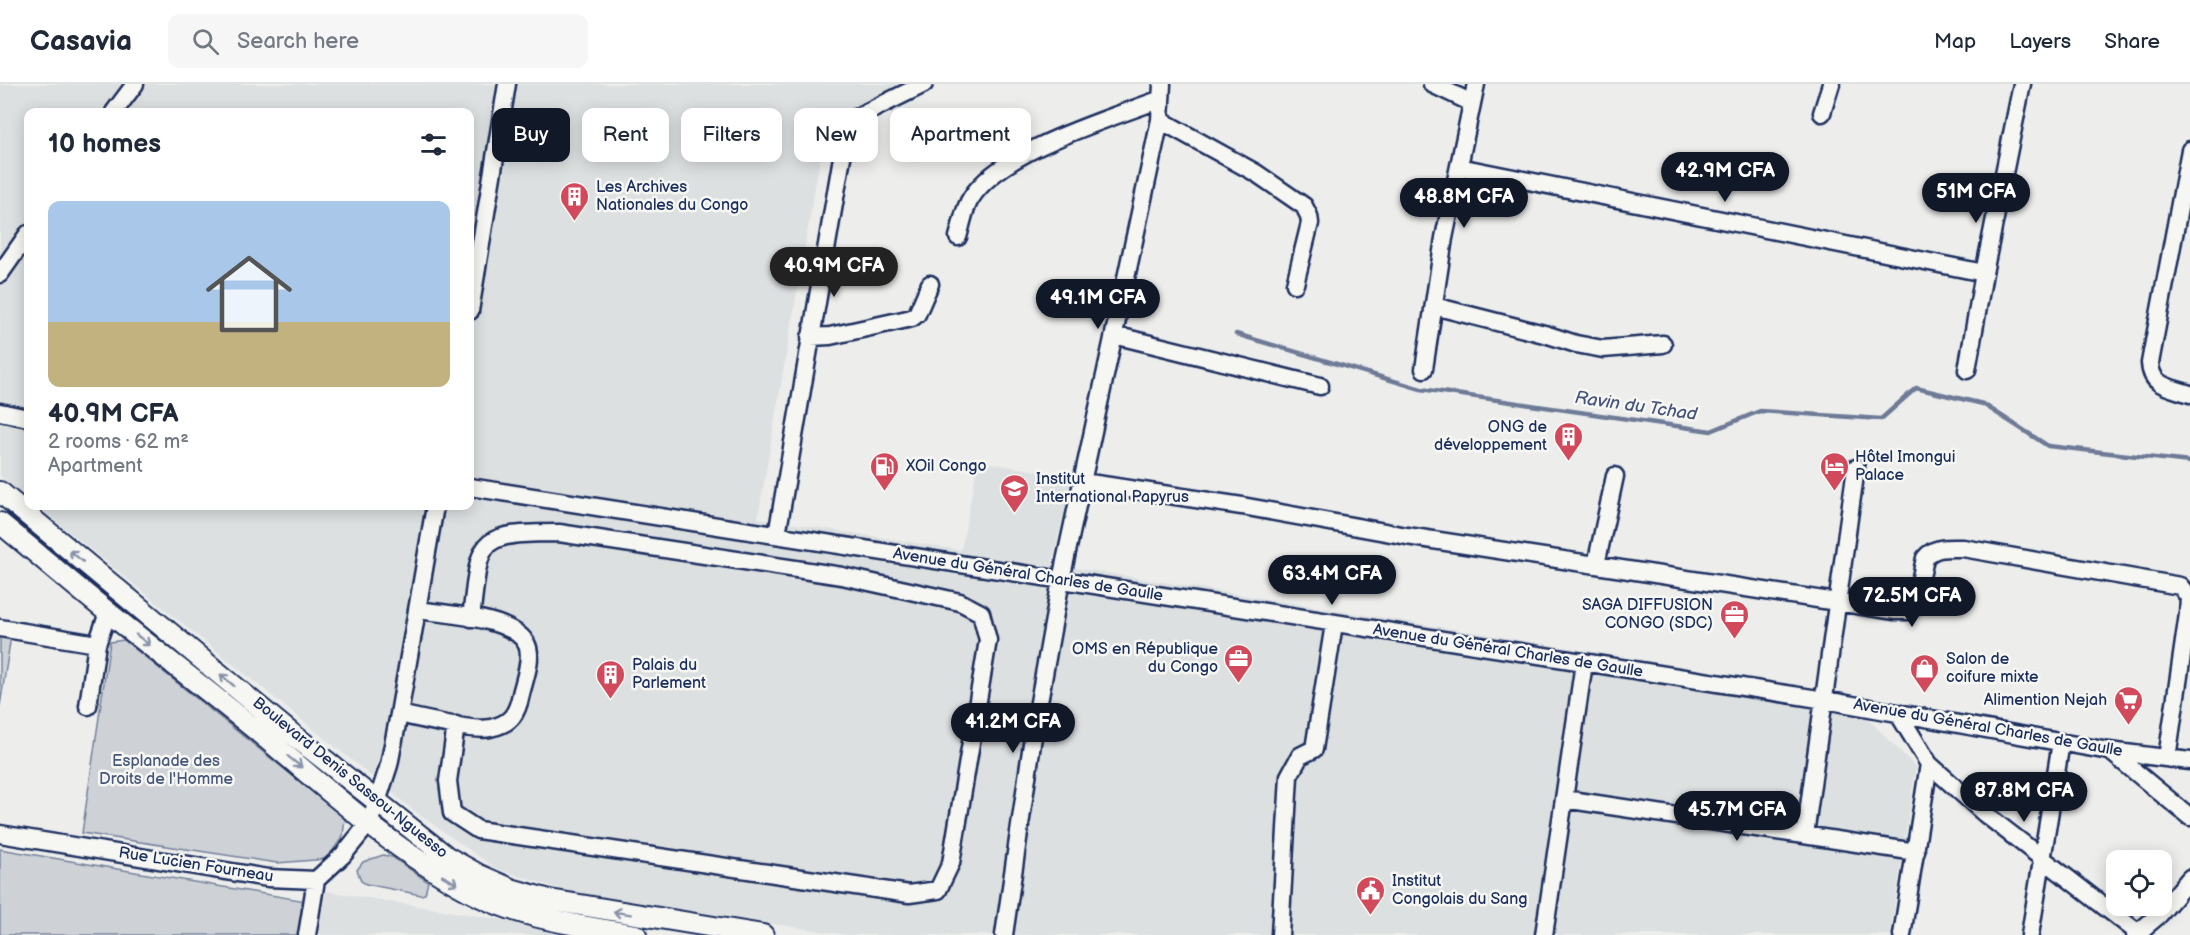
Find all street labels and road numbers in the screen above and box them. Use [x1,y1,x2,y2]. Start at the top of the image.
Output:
street label: Avenue du Général Charles de Gaulle [892,544,1165,606]
street label: Avenue du Général Charles de Gaulle [1372,620,1645,682]
street label: Boulevard Denis Sassou-Nguesso [249,693,451,863]
street label: Avenue du Général Charles de Gaulle [1852,695,2124,761]
street label: Rue Lucien Fourneau [117,843,275,887]

